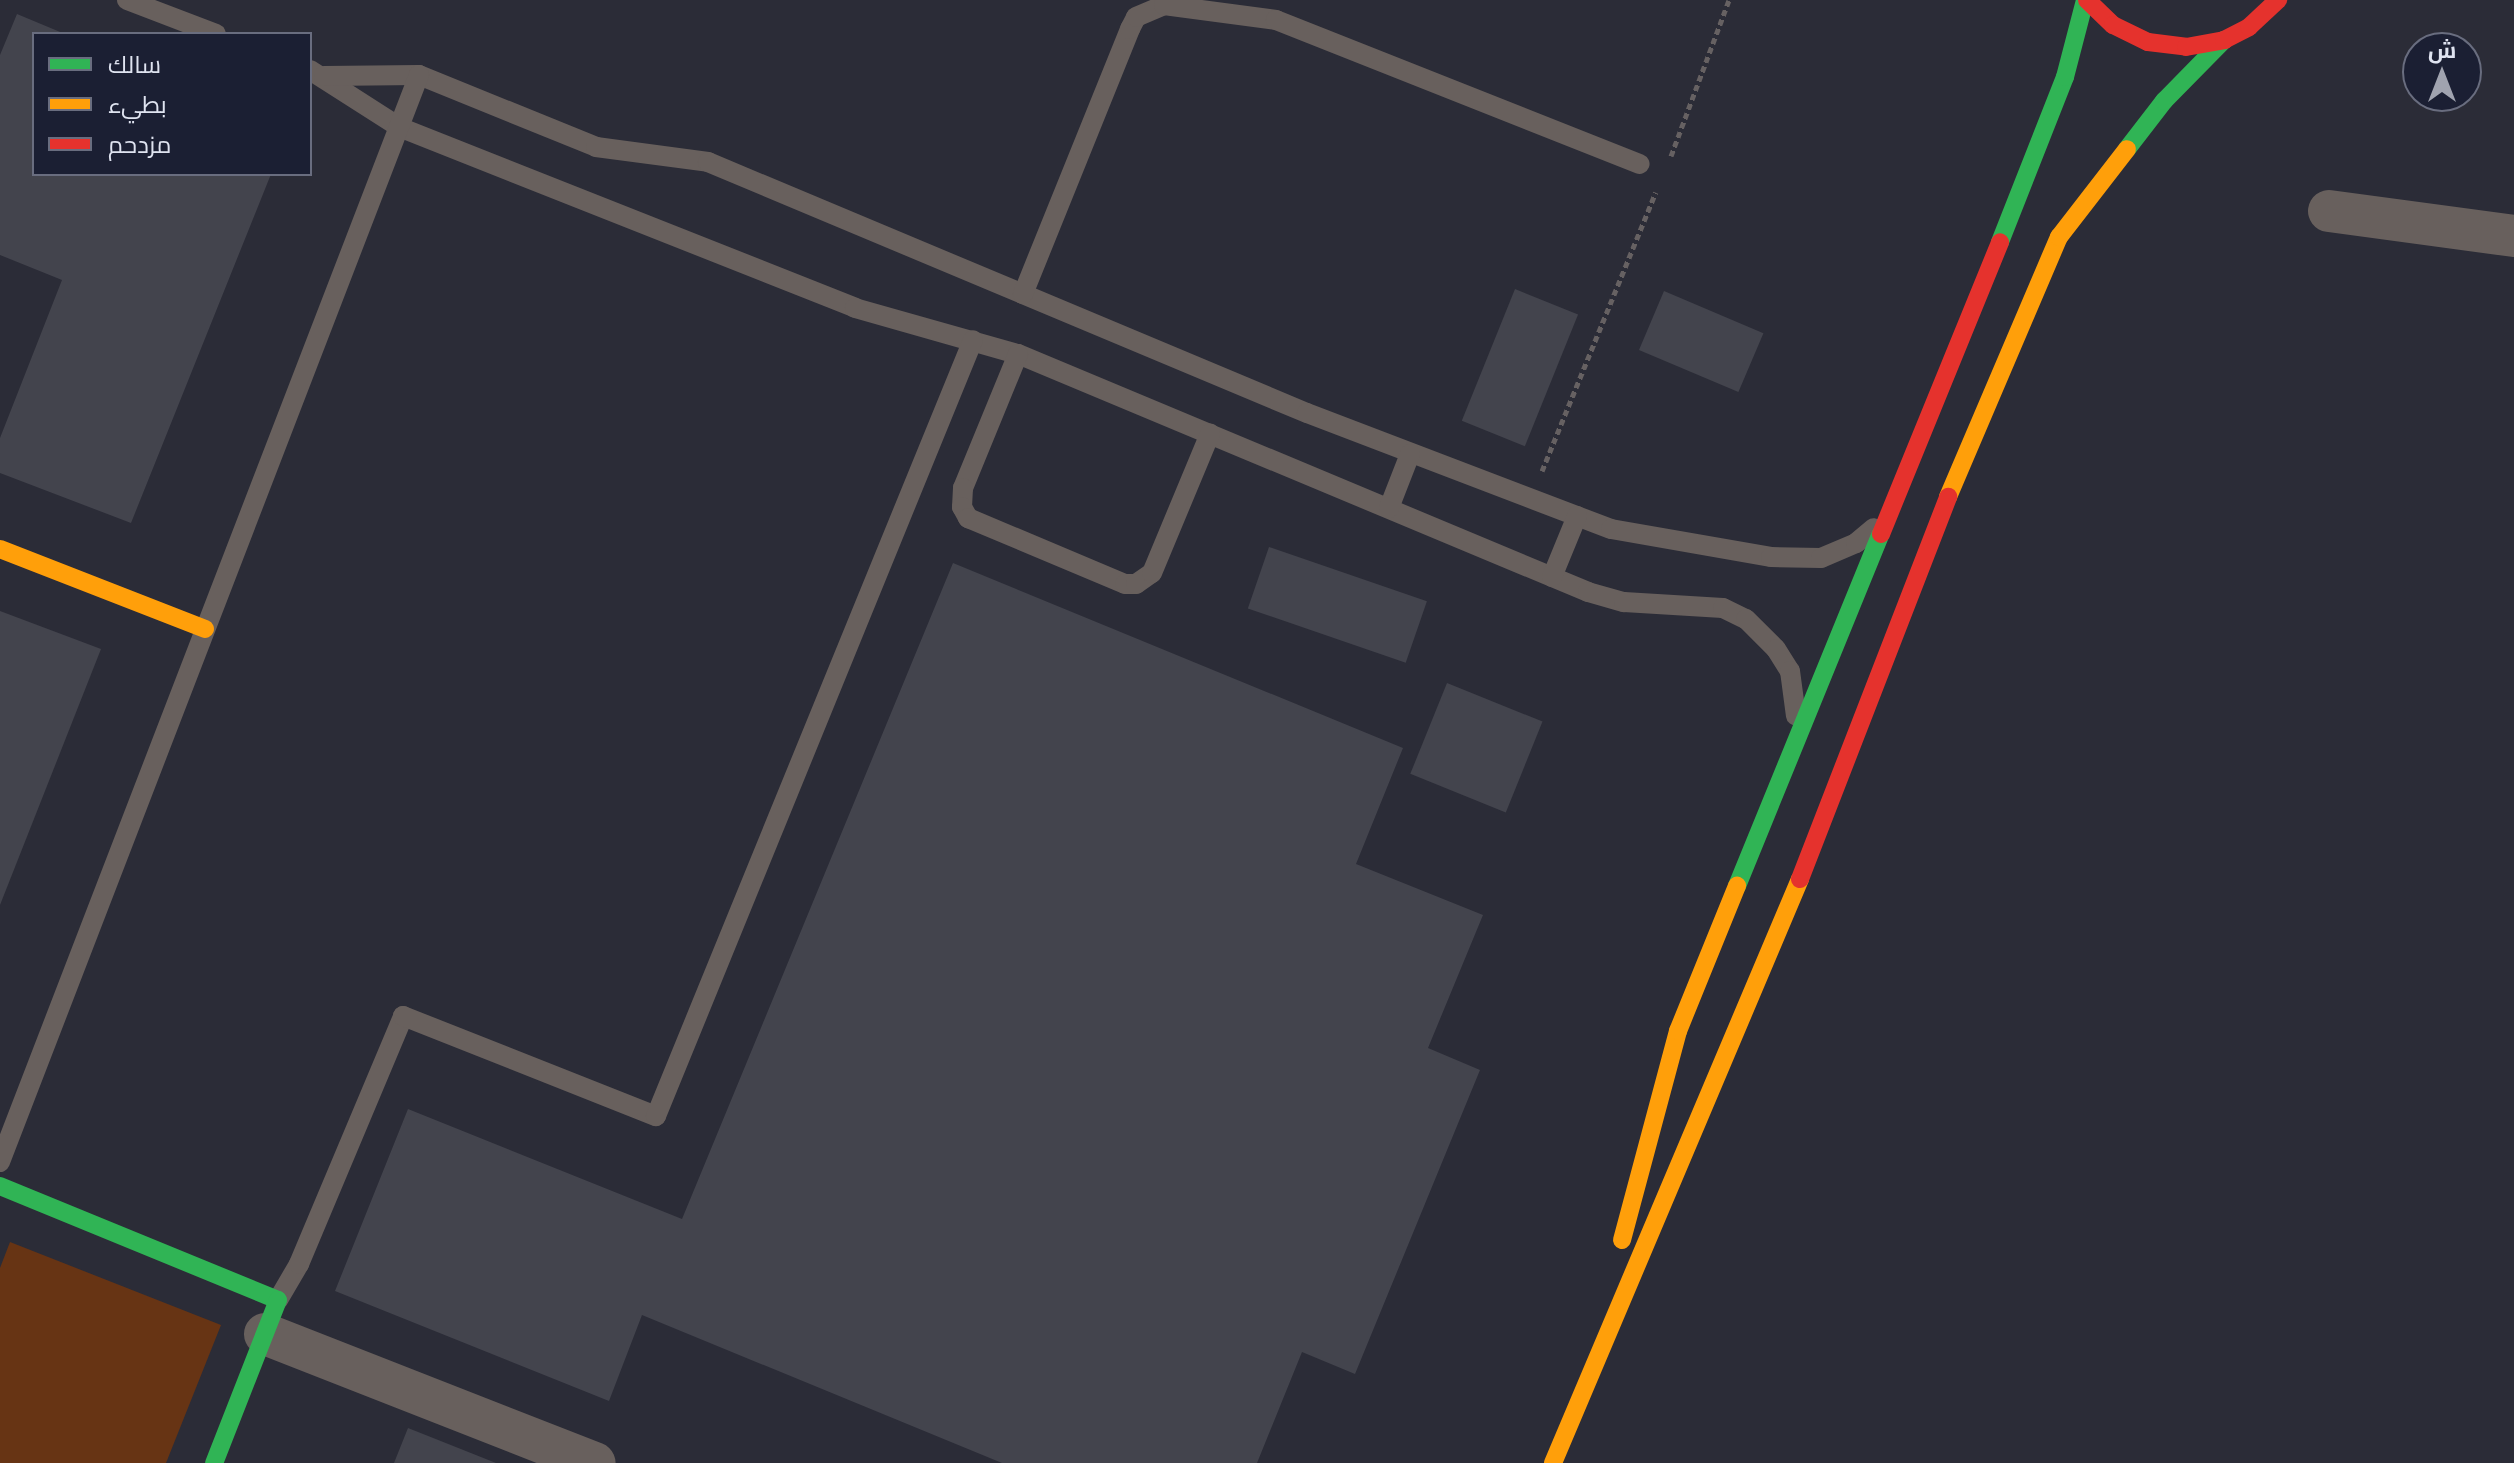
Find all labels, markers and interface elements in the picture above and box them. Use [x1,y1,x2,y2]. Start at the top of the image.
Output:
legend [32,32,312,176]
north arrow [2402,32,2482,112]
text: ش [2428,36,2456,63]
text: سالك [108,49,161,78]
text: بطيء [108,89,167,118]
text: مزدحم [108,129,171,158]

